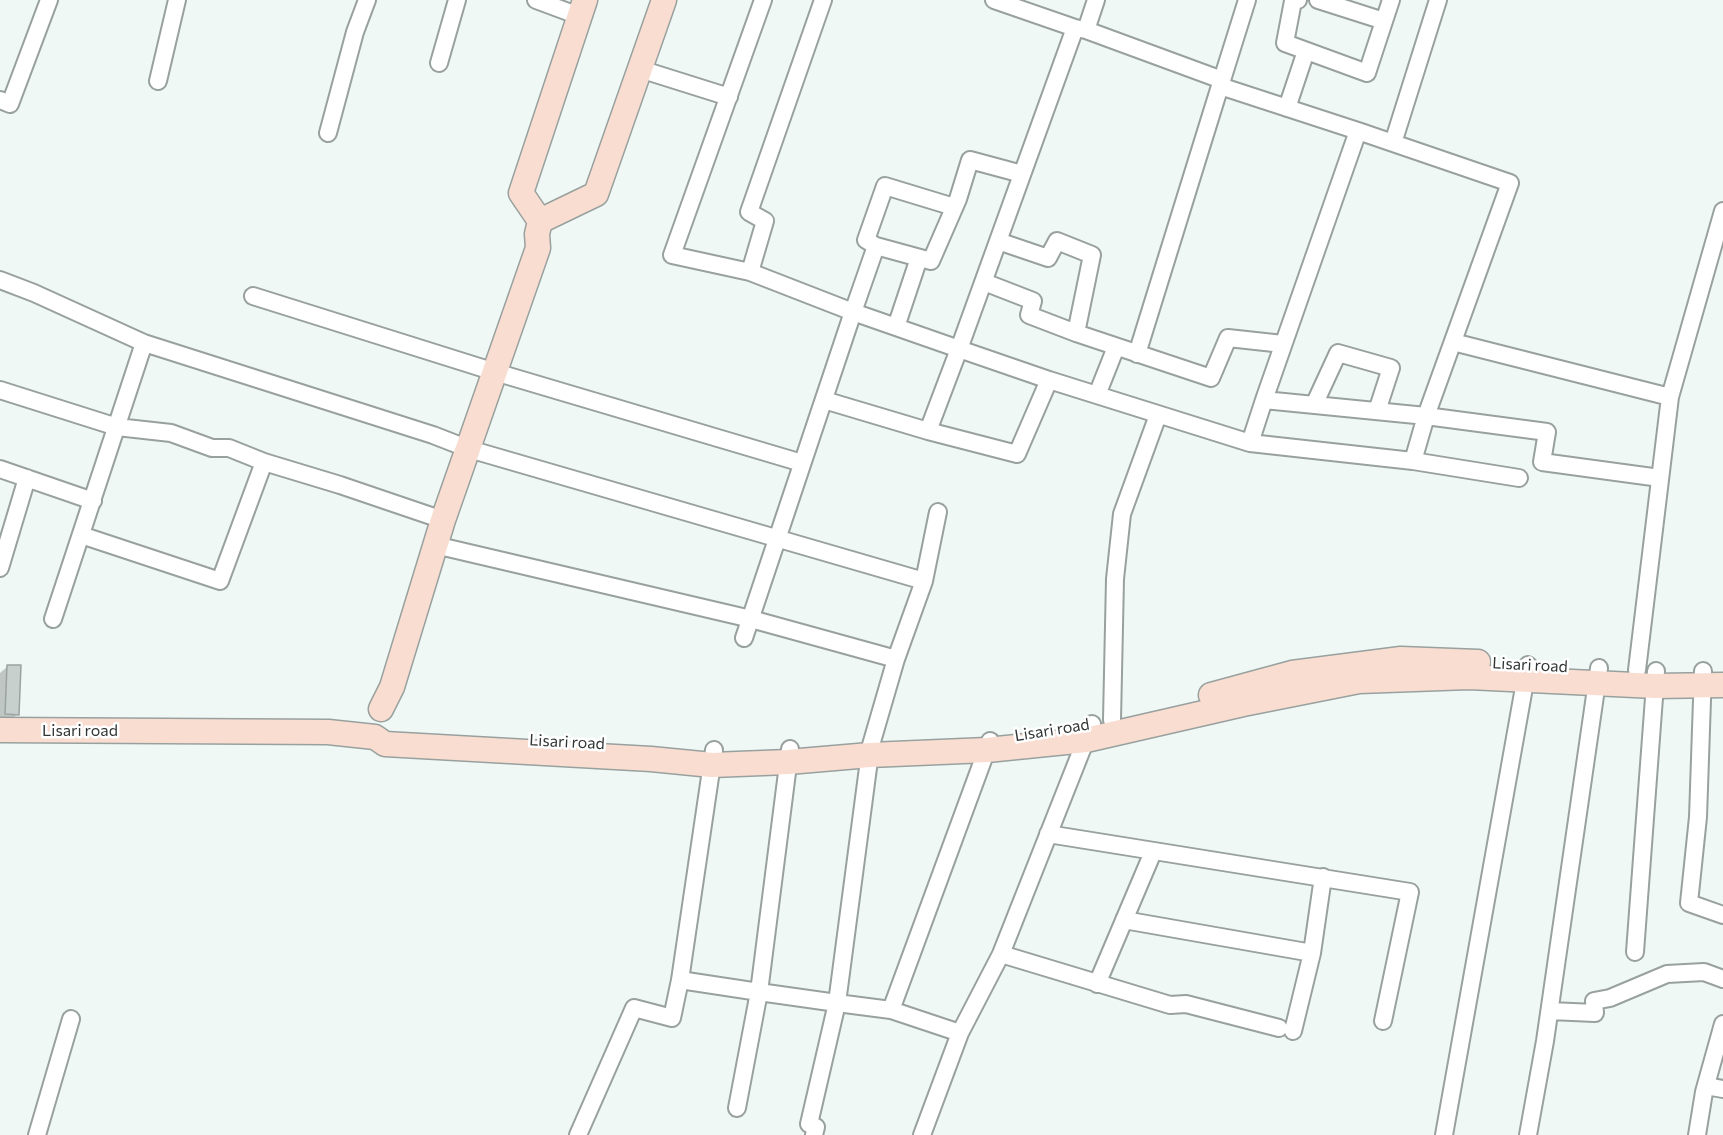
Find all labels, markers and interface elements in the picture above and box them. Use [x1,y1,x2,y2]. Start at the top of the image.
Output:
street label: Lisari road [1492,653,1568,677]
street label: Lisari road [1013,715,1091,745]
street label: Lisari road [42,721,118,741]
street label: Lisari road [529,730,605,754]

